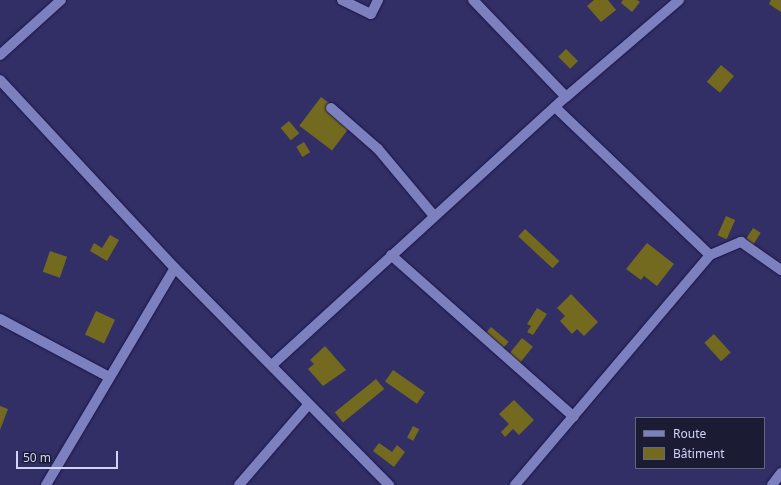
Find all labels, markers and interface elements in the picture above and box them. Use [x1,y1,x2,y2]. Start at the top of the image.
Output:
legend [635,417,765,469]
text: Route [673,425,706,442]
scale bar [18,443,120,469]
text: Bâtiment [673,445,725,462]
text: 50 m [23,449,51,466]

